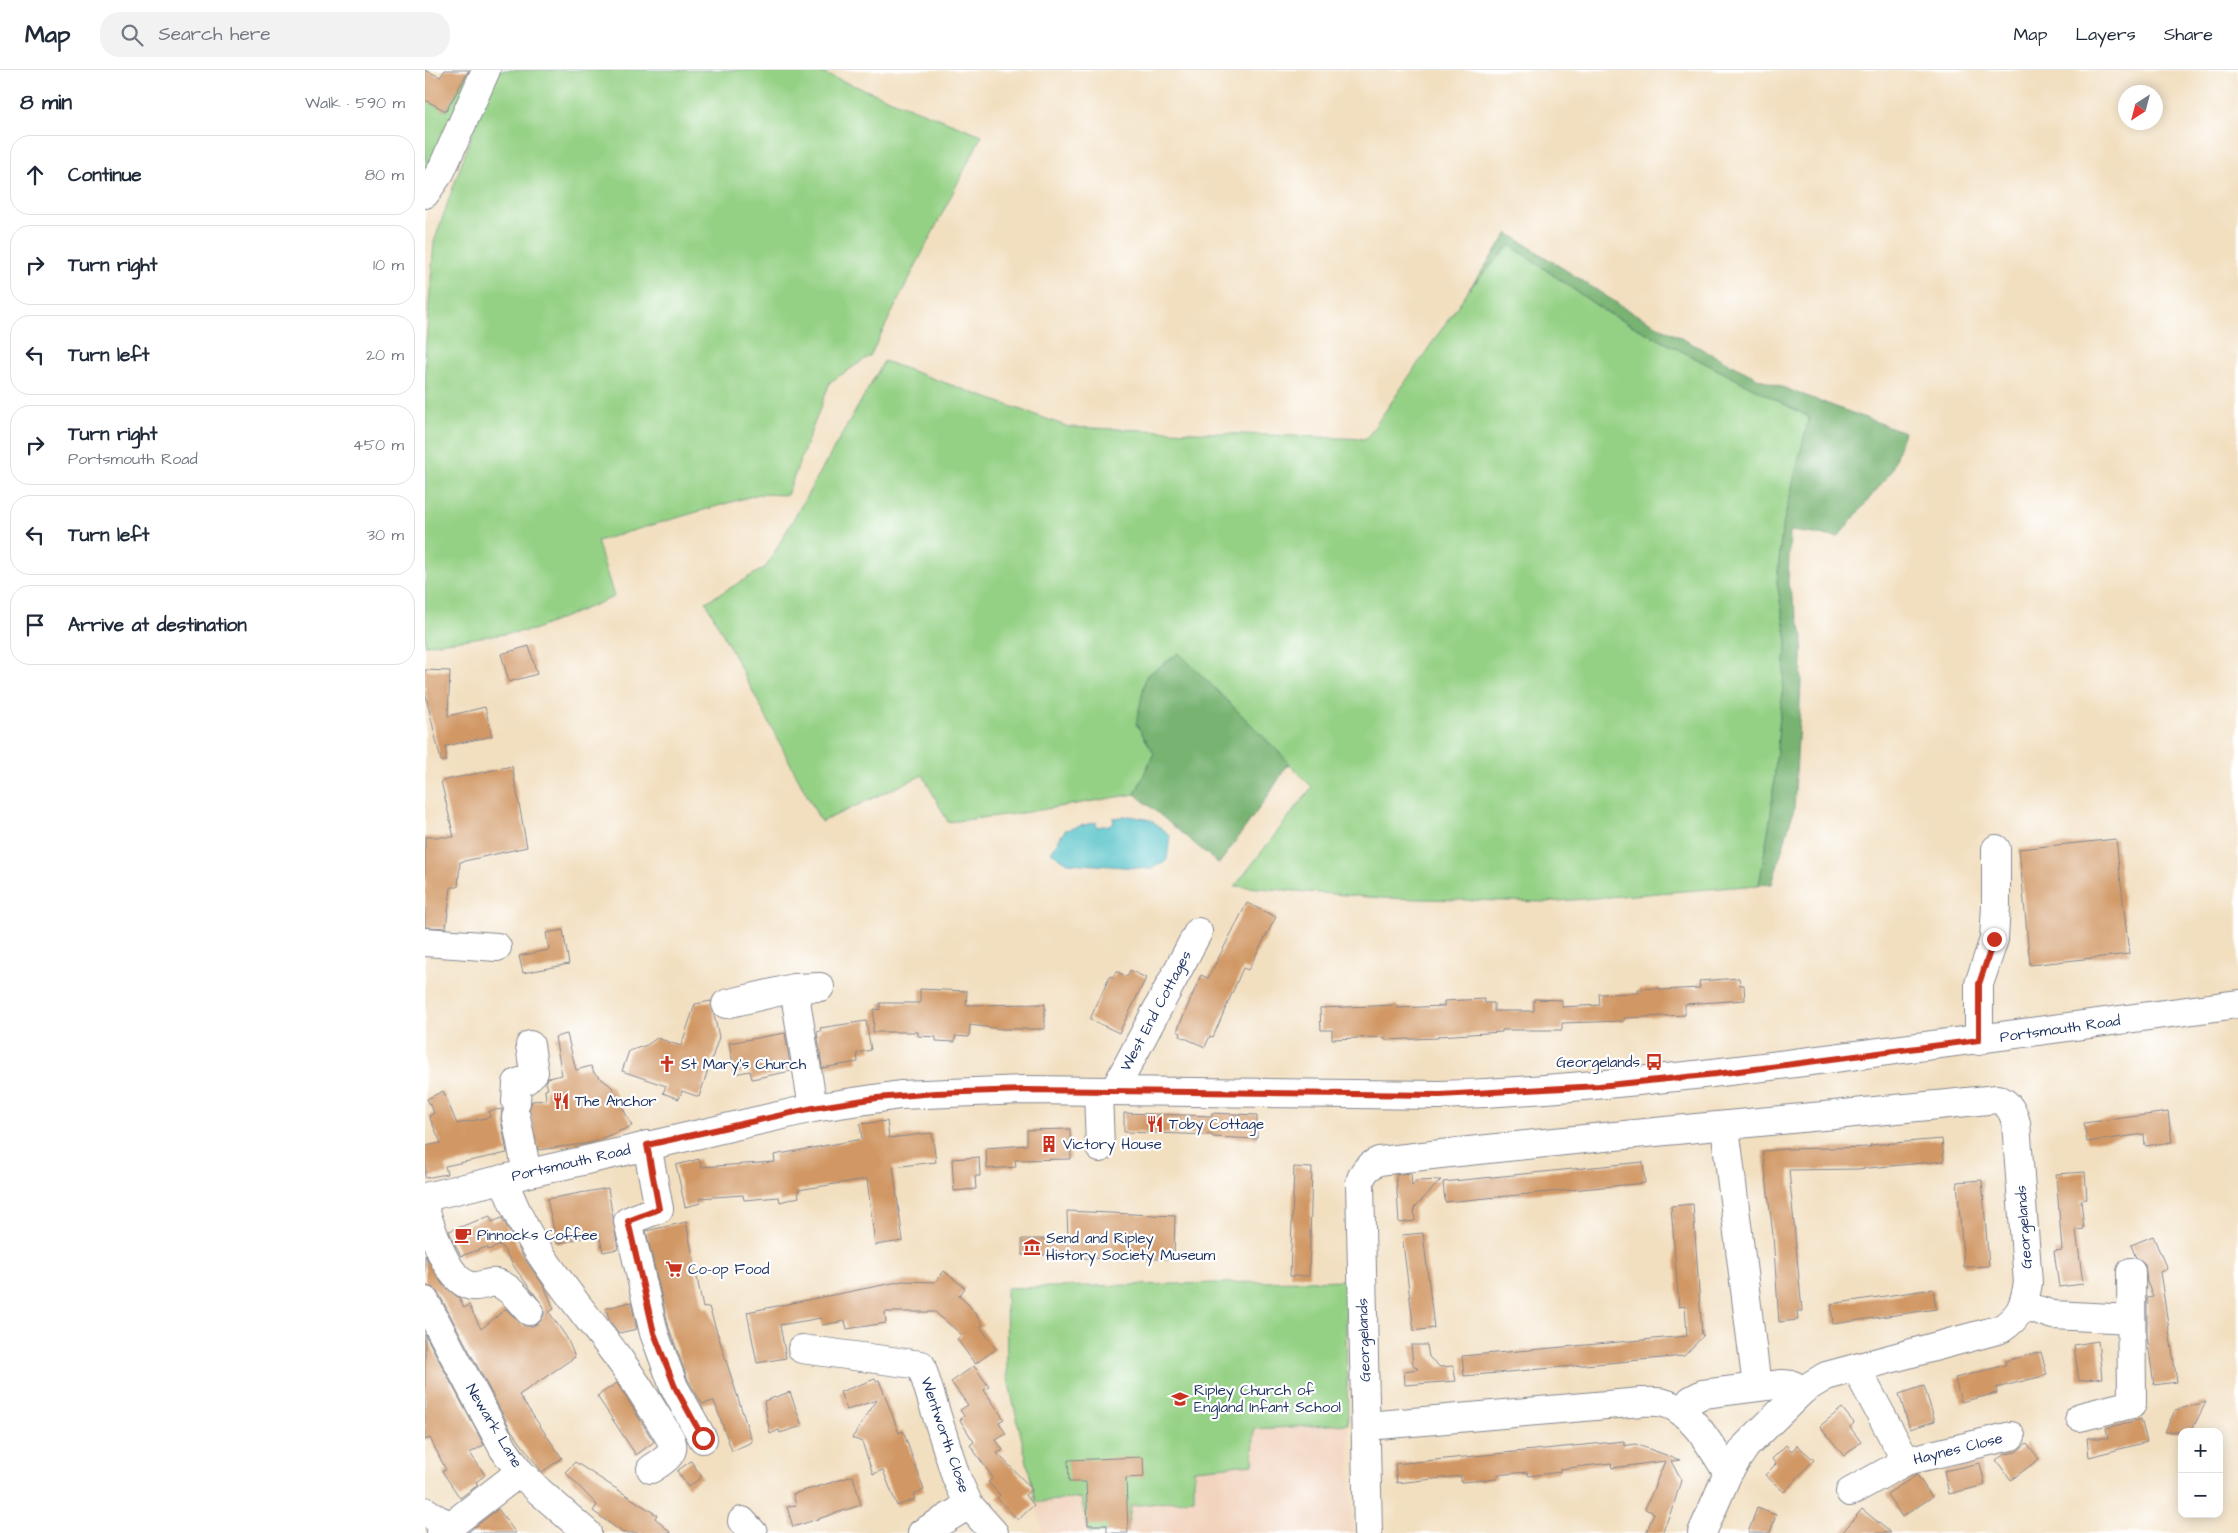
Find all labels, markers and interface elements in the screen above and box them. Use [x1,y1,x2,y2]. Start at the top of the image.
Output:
search box [100,12,450,57]
text: Map [25,18,70,52]
icon: search [118,21,146,49]
text: Search here [158,21,271,48]
text: Map [2013,22,2047,47]
text: Layers [2075,22,2136,47]
text: Share [2164,22,2213,47]
north arrow [2118,85,2163,130]
text: 8 min [20,88,72,117]
text: Walk · 590 m [305,92,405,114]
icon: ahead [21,161,49,189]
text: Continue [68,162,142,189]
text: 80 m [365,164,404,186]
icon: right [21,251,49,279]
text: Turn right [68,252,157,279]
text: 10 m [373,254,404,276]
icon: left [21,341,49,369]
text: Turn left [68,342,149,369]
text: 20 m [366,344,404,366]
text: Turn right [68,421,157,448]
icon: right [21,431,49,459]
text: 450 m [353,434,404,456]
text: Portsmouth Road [68,448,198,470]
icon: left [21,521,49,549]
text: Turn left [68,522,149,549]
text: 30 m [367,524,404,546]
icon: arrive [21,611,49,639]
text: Arrive at destination [68,612,247,639]
route end [1983,928,2006,951]
street label: West End Cottages [1115,946,1198,1076]
street label: Portsmouth Road [1998,1010,2122,1048]
place label: Georgelands [1556,1052,1640,1074]
bus stop icon: Georgelands [1644,1052,1664,1072]
church icon: St Mary's Church [657,1054,677,1074]
place label: St Mary's Church [681,1054,807,1076]
restaurant icon: The Anchor [551,1091,571,1111]
place label: The Anchor [575,1091,657,1112]
restaurant icon: Toby Cottage [1145,1114,1165,1134]
place label: Toby Cottage [1169,1114,1264,1136]
building icon: Victory House [1039,1134,1059,1154]
place label: Victory House [1063,1134,1162,1156]
street label: Portsmouth Road [509,1139,633,1187]
street label: Georgelands [2011,1184,2038,1270]
cafe icon: Pinnocks Coffee [453,1225,473,1245]
place label: Pinnocks Coffee [477,1225,598,1246]
place label: Send and Ripley History Society Museum [1046,1228,1215,1267]
museum icon: Send and Ripley History Society Museum [1022,1237,1042,1257]
supermarket icon: Co-op Food [664,1259,684,1279]
place label: Co-op Food [688,1259,770,1280]
street label: Georgelands [1352,1297,1377,1382]
street label: Wentworth Close [915,1374,975,1496]
street label: Newark Lane [461,1380,527,1472]
place label: Ripley Church of England Infant School [1194,1380,1341,1419]
school or university icon: Ripley Church of England Infant School [1170,1389,1190,1409]
route start [692,1427,715,1450]
street label: Haynes Close [1911,1428,2005,1471]
map controls [2178,1428,2223,1518]
button: + [2178,1428,2223,1473]
button: − [2178,1473,2223,1518]

